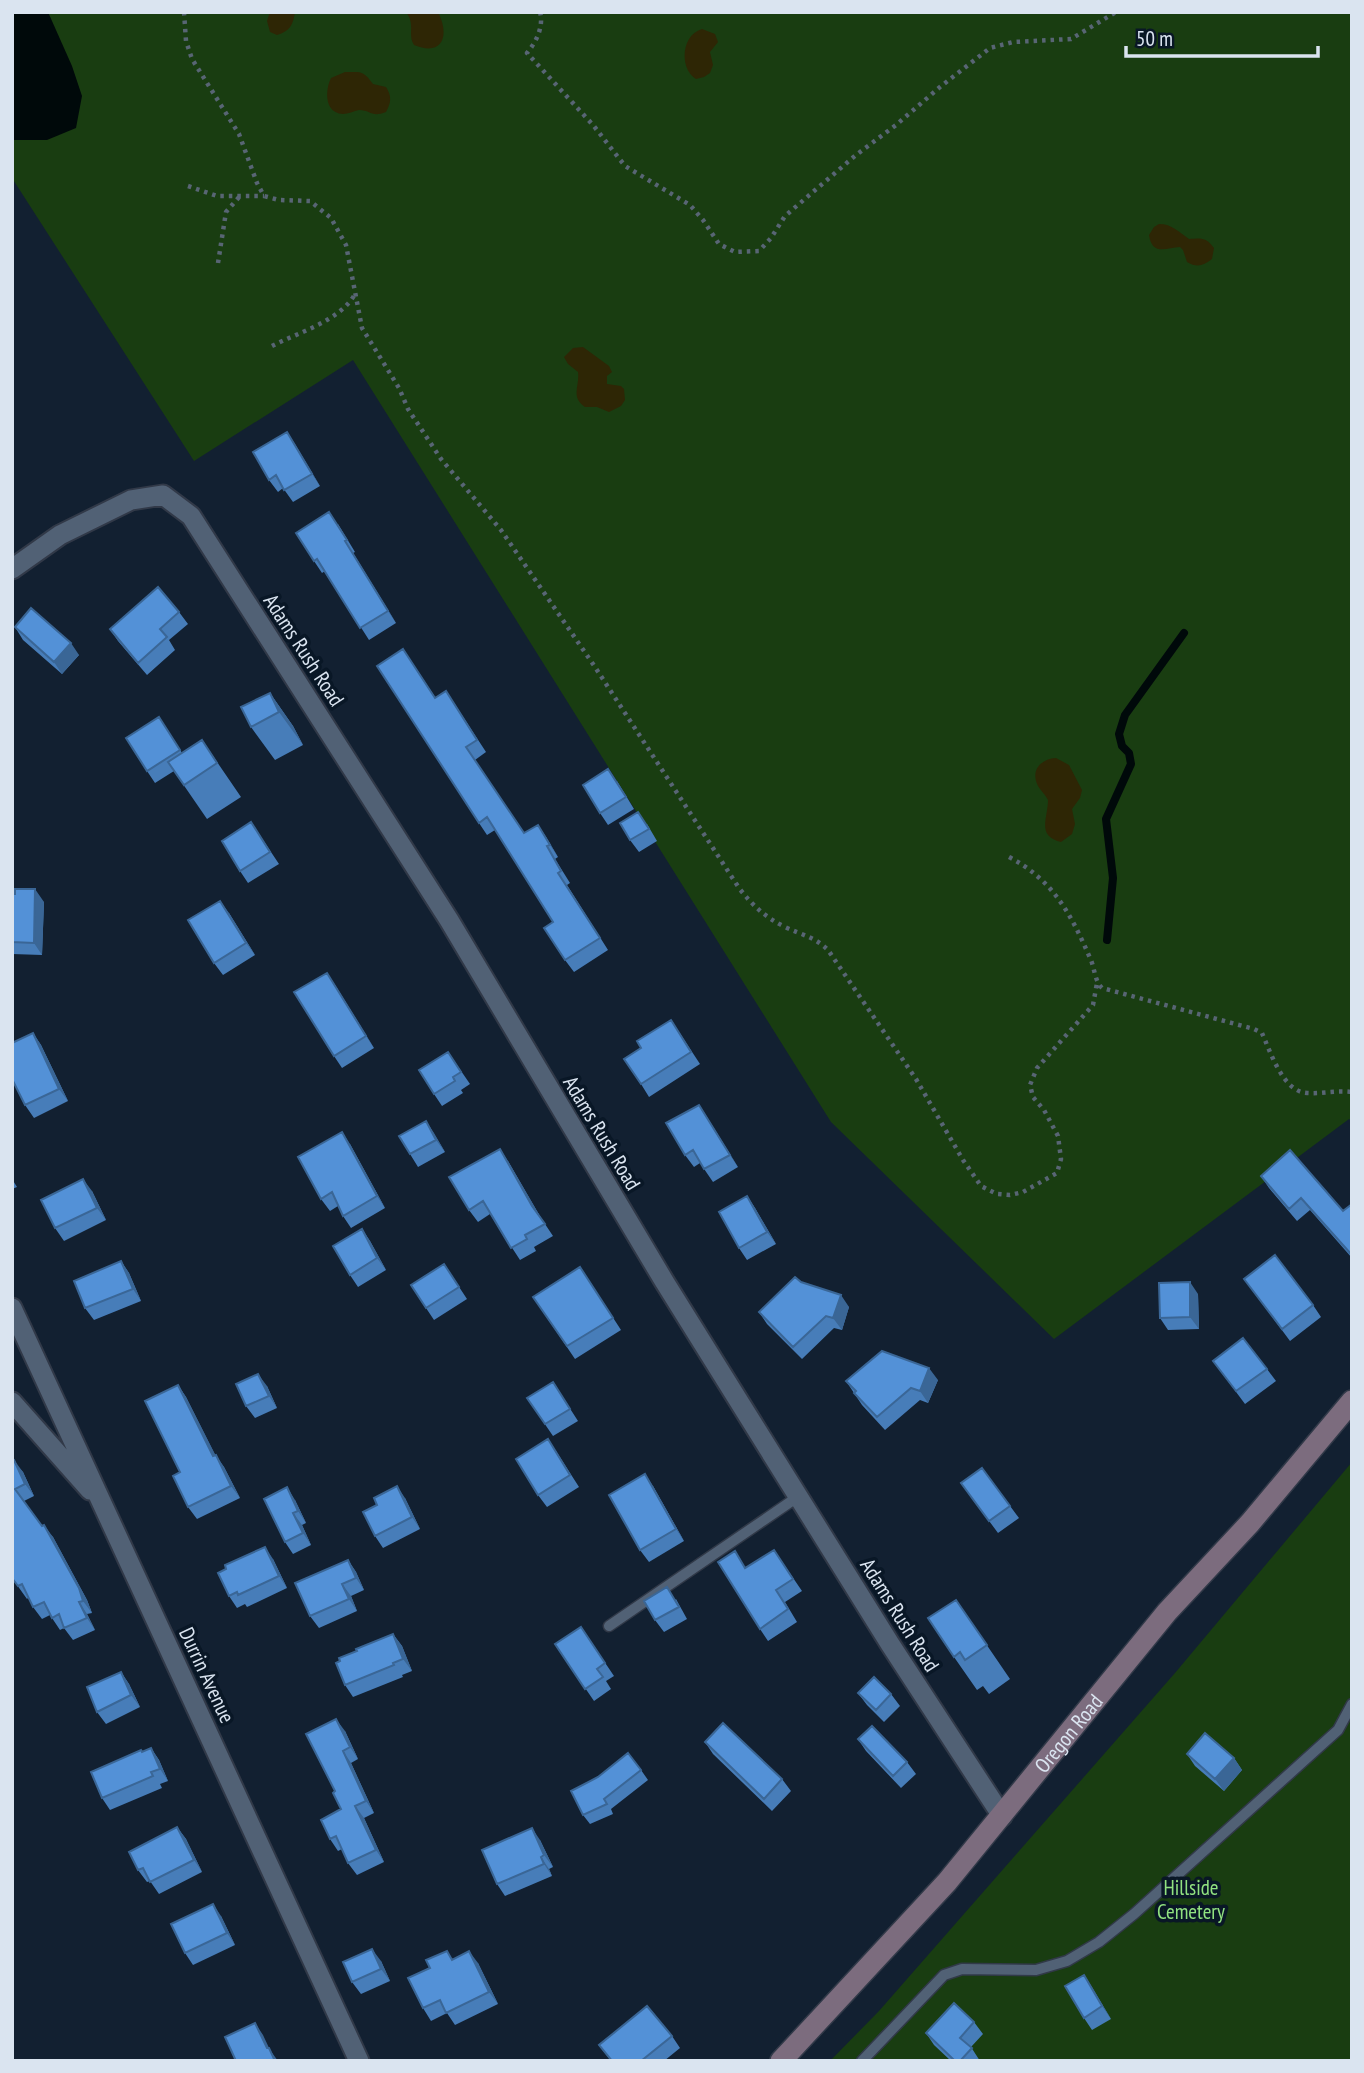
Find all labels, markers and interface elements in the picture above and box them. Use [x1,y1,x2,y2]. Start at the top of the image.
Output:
scale bar [1126,14,1318,58]
text: 50 m [1136,25,1173,52]
street label: Adams Rush Road [258,589,350,711]
street label: Adams Rush Road [557,1071,647,1195]
street label: Adams Rush Road [855,1553,945,1677]
street label: Durrin Avenue [173,1623,241,1727]
street label: Oregon Road [1028,1688,1108,1778]
park label: Hillside Cemetery [1157,1874,1225,1925]

